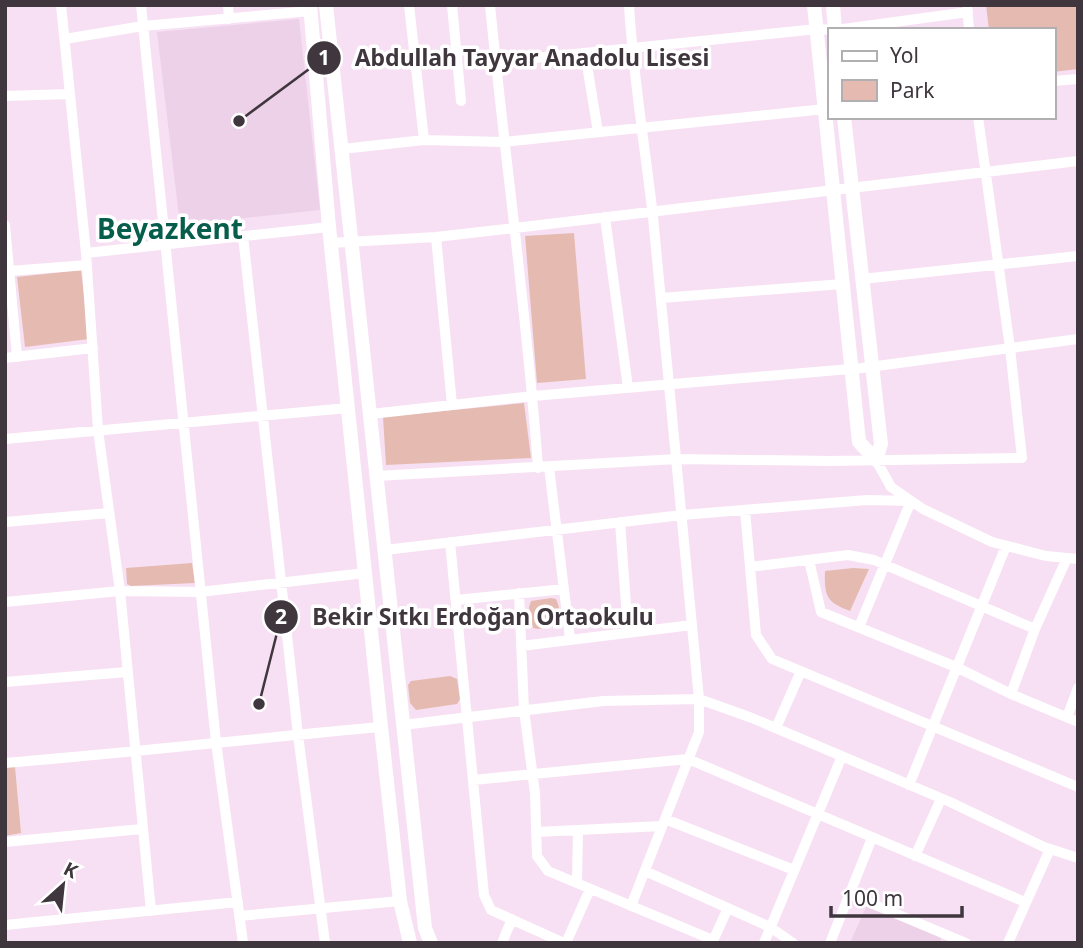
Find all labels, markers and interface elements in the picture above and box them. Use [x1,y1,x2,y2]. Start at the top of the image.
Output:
legend [828,28,1055,119]
callout: Abdullah Tayyar Anadolu Lisesi [306,36,724,80]
text: Abdullah Tayyar Anadolu Lisesi [355,41,709,73]
text: Yol [890,41,919,69]
text: 1 [318,43,330,71]
text: Park [890,76,935,104]
district label: Beyazkent [97,209,243,247]
callout: Bekir Sıtkı Erdoğan Ortaokulu [263,595,668,639]
text: Bekir Sıtkı Erdoğan Ortaokulu [312,600,654,632]
text: 2 [275,602,287,630]
north arrow [28,850,98,920]
text: K [59,855,83,884]
scale bar [831,874,962,918]
text: 100 m [842,884,903,912]

